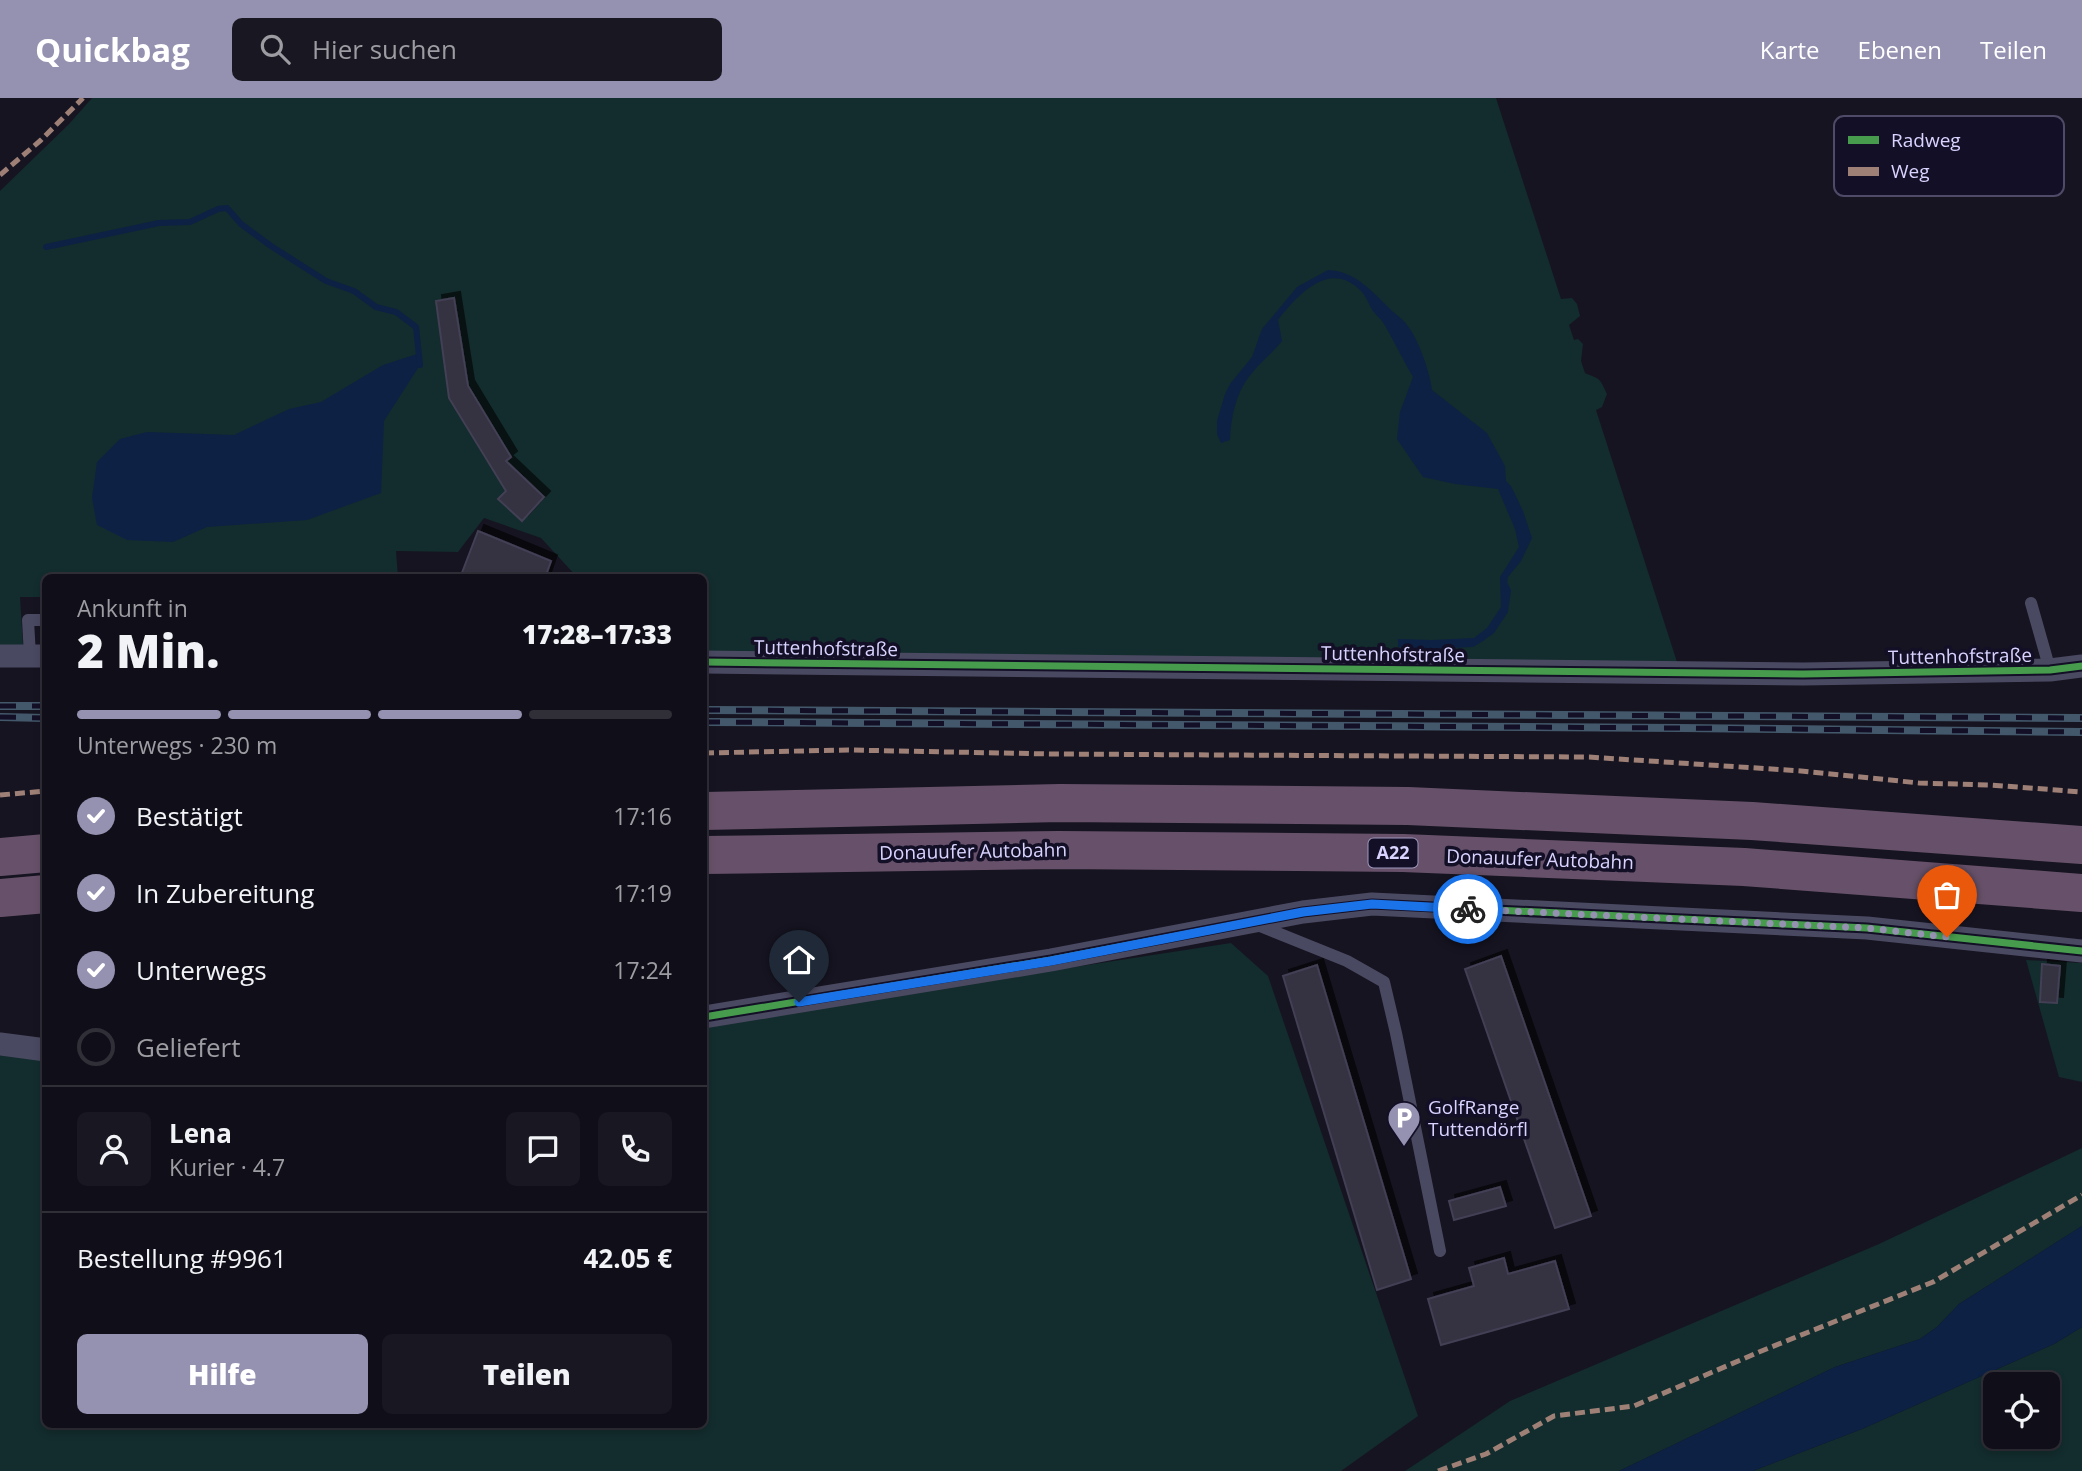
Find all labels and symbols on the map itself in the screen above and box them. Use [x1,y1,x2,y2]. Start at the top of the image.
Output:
legend [1834,116,2064,196]
text: Radweg [1891,127,1961,153]
text: Weg [1891,158,1930,184]
street label: Tuttenhofstraße [754,634,898,662]
street label: Tuttenhofstraße [1321,640,1465,668]
street label: Tuttenhofstraße [1888,642,2032,670]
street label: Donauufer Autobahn [879,836,1067,866]
road number: A22 [1368,838,1418,868]
street label: Donauufer Autobahn [1446,843,1634,875]
pin [1917,865,1977,937]
courier [1433,874,1503,944]
pin [769,930,829,1002]
place label: GolfRange Tuttendörfl [1428,1094,1528,1142]
parking icon: GolfRange Tuttendörfl [1385,1099,1423,1148]

